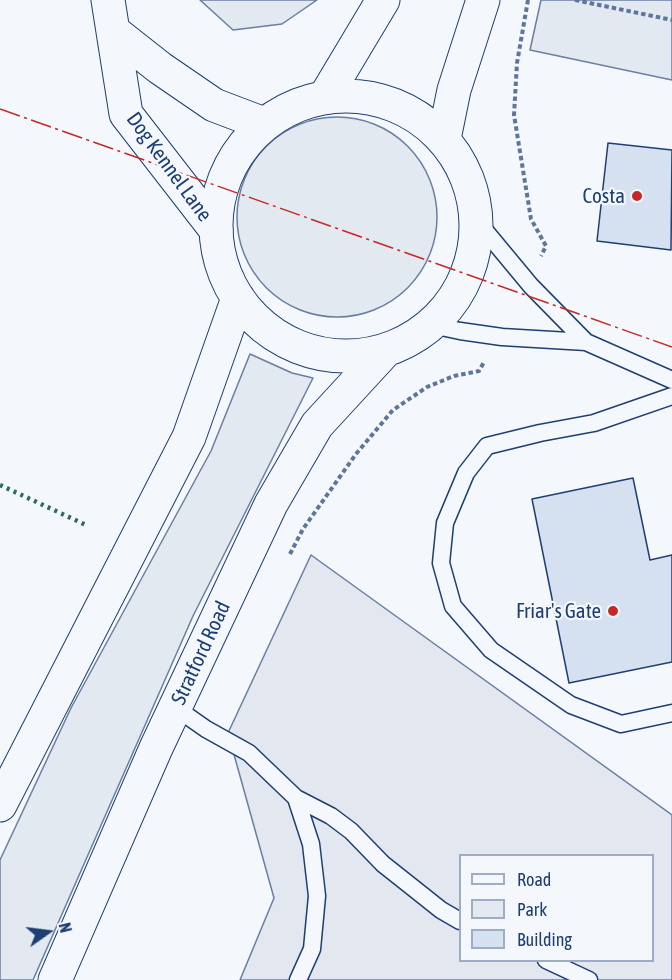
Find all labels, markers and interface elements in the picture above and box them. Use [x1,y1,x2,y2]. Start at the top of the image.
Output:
street label: Dog Kennel Lane [121,107,217,227]
place label: Costa [582,183,625,209]
marker: Costa [630,189,644,203]
street label: Stratford Road [166,597,236,709]
place label: Friar's Gate [516,598,601,624]
marker: Friar's Gate [606,604,620,618]
legend [459,854,654,962]
text: Road [517,869,551,890]
text: Park [517,899,547,920]
north arrow [18,902,78,962]
text: N [56,921,75,934]
text: Building [517,929,572,950]

